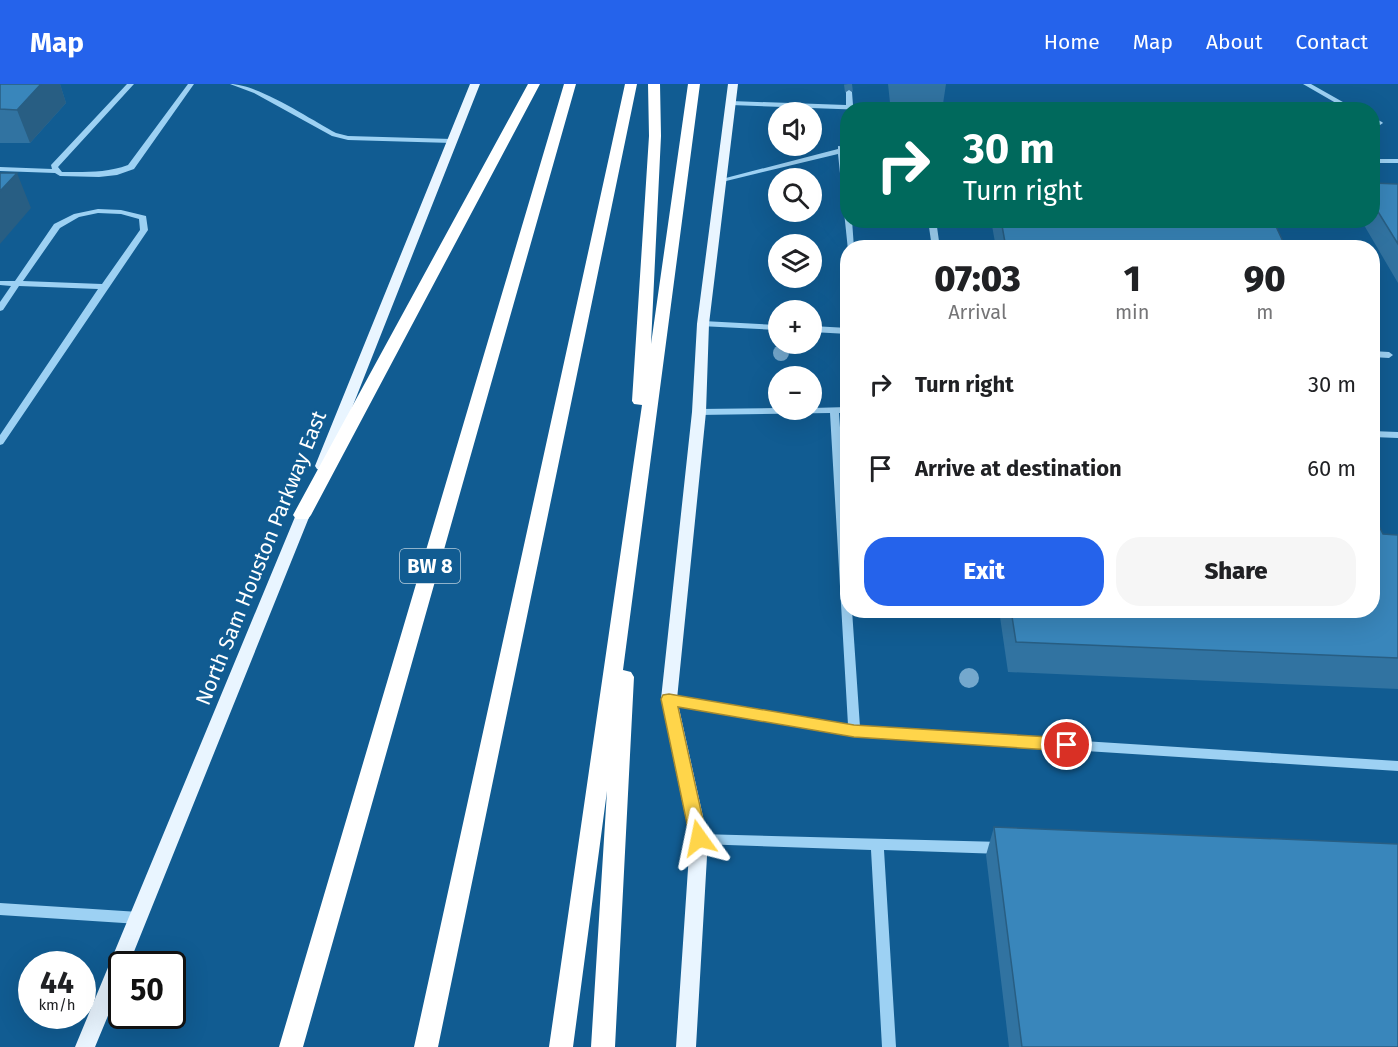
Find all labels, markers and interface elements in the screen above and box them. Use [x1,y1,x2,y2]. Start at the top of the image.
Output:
text: Map [30,26,84,59]
text: Home [1044,29,1100,55]
text: Map [1133,29,1173,55]
text: About [1206,29,1263,55]
text: Contact [1296,29,1368,55]
map controls [768,102,822,420]
button: sound [768,102,822,156]
text: 30 m [963,124,1055,174]
icon: right [864,126,942,204]
button: search [768,168,822,222]
text: Turn right [963,175,1083,207]
button: layers [768,234,822,288]
text: 07:03 [934,257,1021,301]
text: 1 [1124,257,1141,301]
text: 90 [1244,257,1286,301]
button: + [768,300,822,354]
text: Arrival [948,300,1007,324]
text: min [1115,300,1149,324]
text: m [1256,300,1273,324]
button: − [768,366,822,420]
icon: right [864,368,897,401]
text: Turn right [915,371,1014,398]
text: 30 m [1308,371,1356,398]
street label: North Sam Houston Parkway East [190,407,332,709]
icon: arrive [864,452,897,485]
text: Arrive at destination [915,455,1122,482]
text: 60 m [1307,455,1356,482]
button: Exit [864,537,1104,606]
button: Share [1116,537,1356,606]
road number: BW 8 [400,549,460,583]
pin [1041,719,1092,770]
icon: arrive [1050,728,1083,761]
position arrow [667,806,731,870]
speed limit sign: 50 [108,951,186,1029]
text: 44 [40,965,74,1001]
text: km/h [38,996,76,1014]

